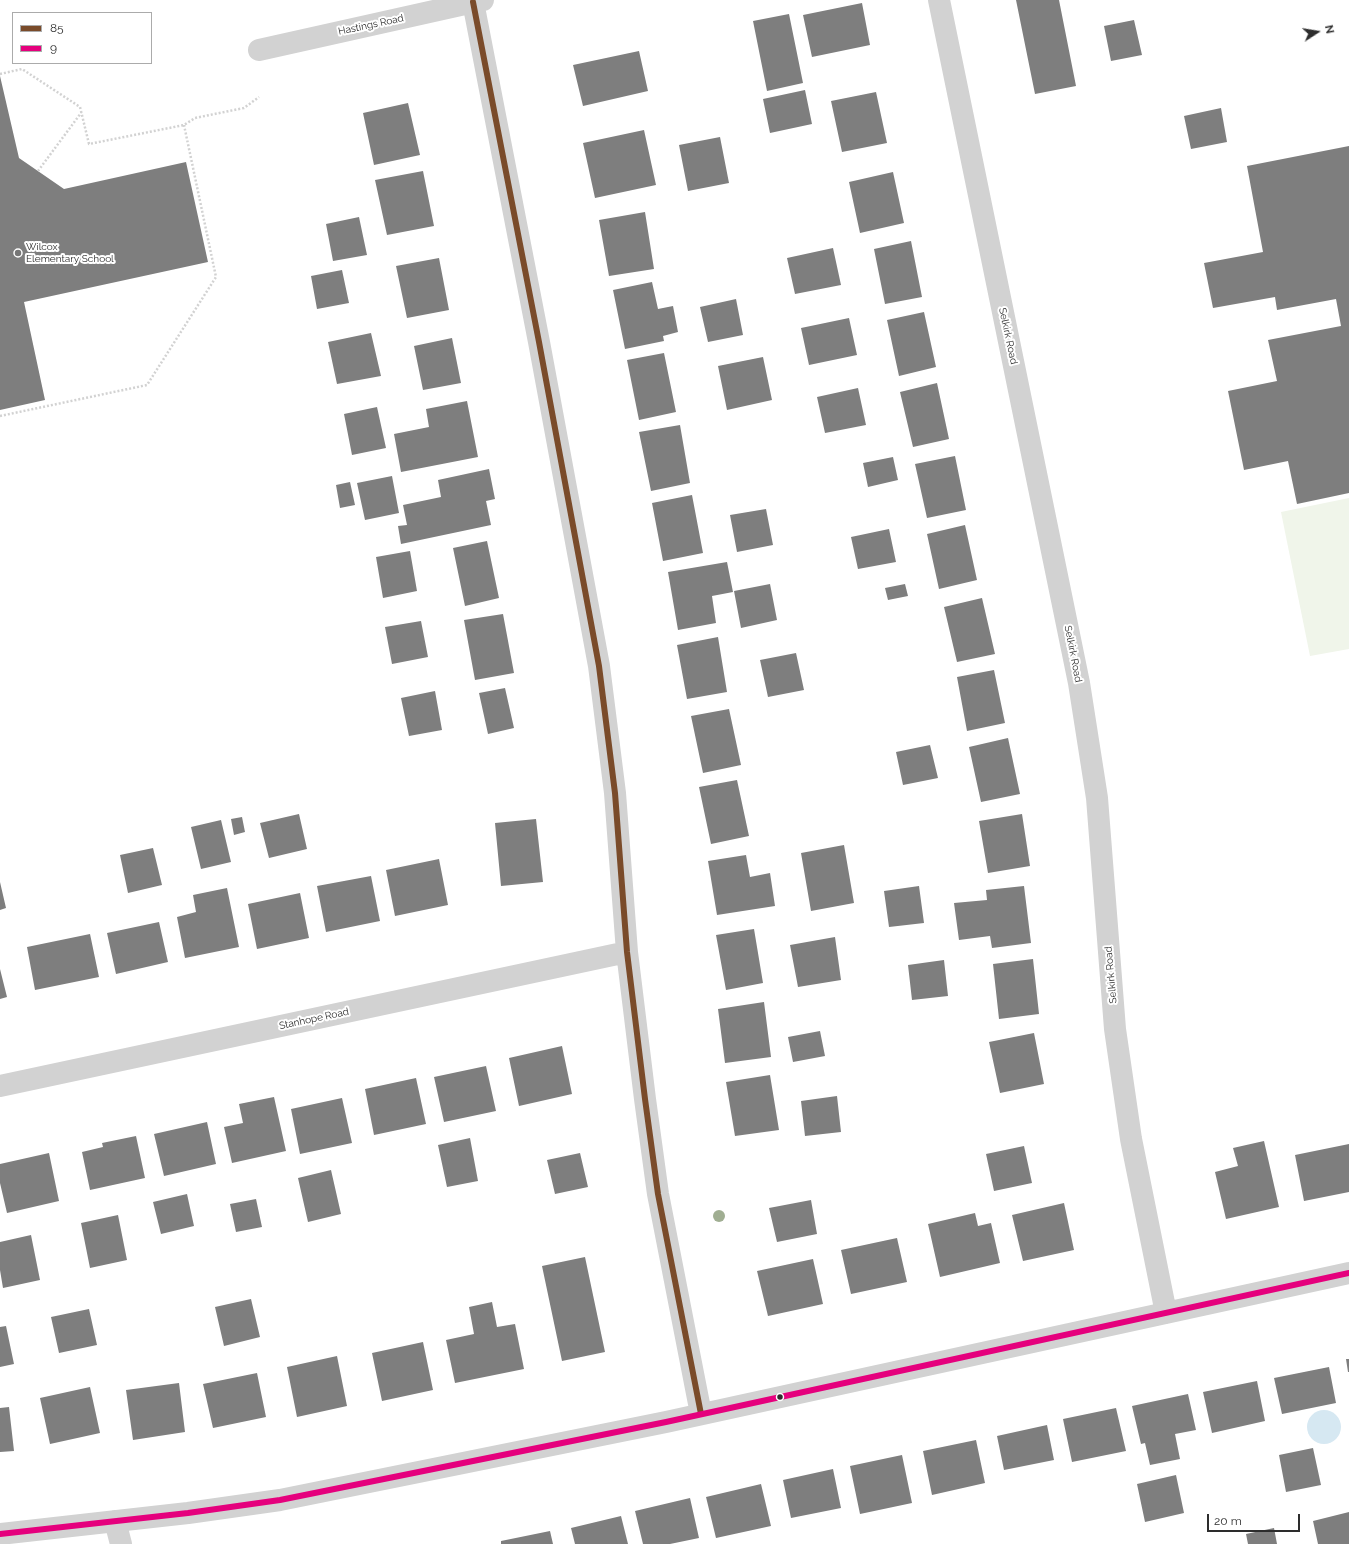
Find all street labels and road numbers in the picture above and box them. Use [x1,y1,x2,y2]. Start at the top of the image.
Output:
street label: Hastings Road [337,12,405,38]
street label: Selkirk Road [996,307,1020,365]
street label: Selkirk Road [1062,625,1084,683]
street label: Selkirk Road [1103,946,1119,1004]
street label: Stanhope Road [278,1006,350,1032]

